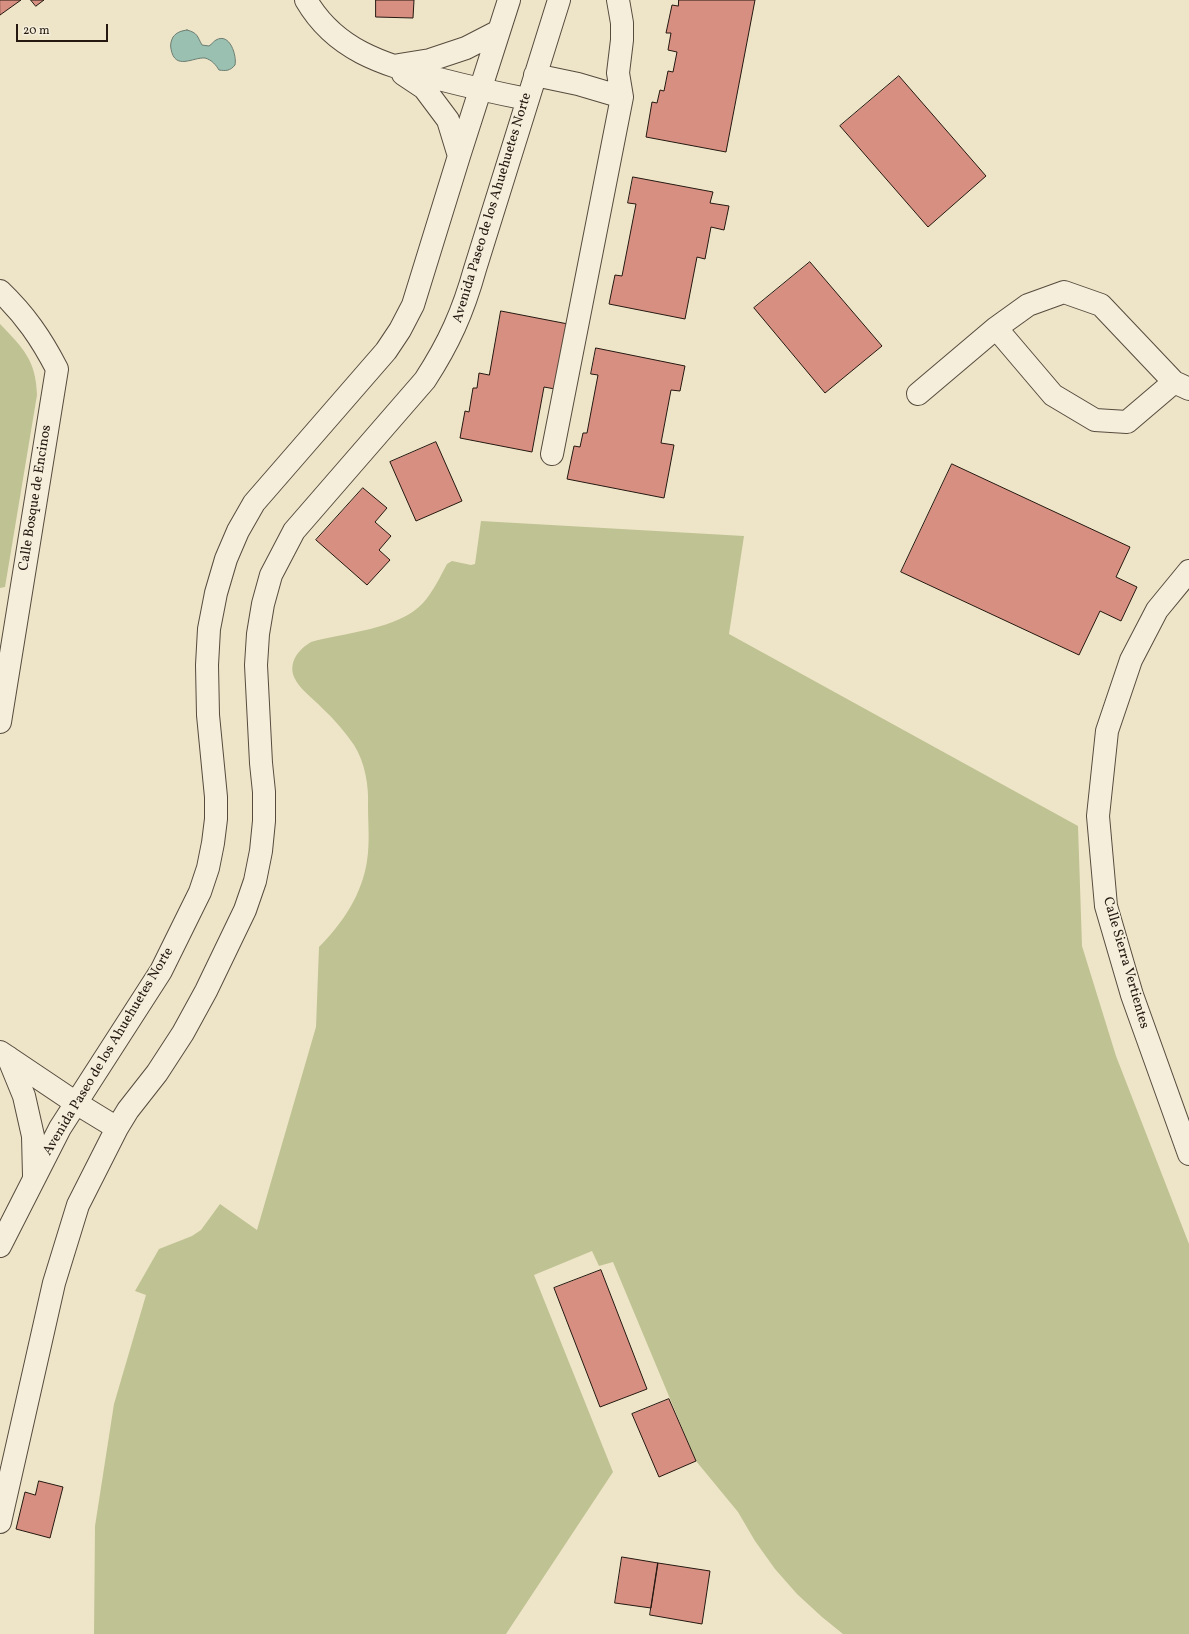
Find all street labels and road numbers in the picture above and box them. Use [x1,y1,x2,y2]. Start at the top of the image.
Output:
street label: Avenida Paseo de los Ahuehuetes Norte [450,91,536,325]
street label: Calle Bosque de Encinos [16,424,56,572]
street label: Calle Sierra Vertientes [1098,895,1152,1031]
street label: Avenida Paseo de los Ahuehuetes Norte [40,945,178,1159]

